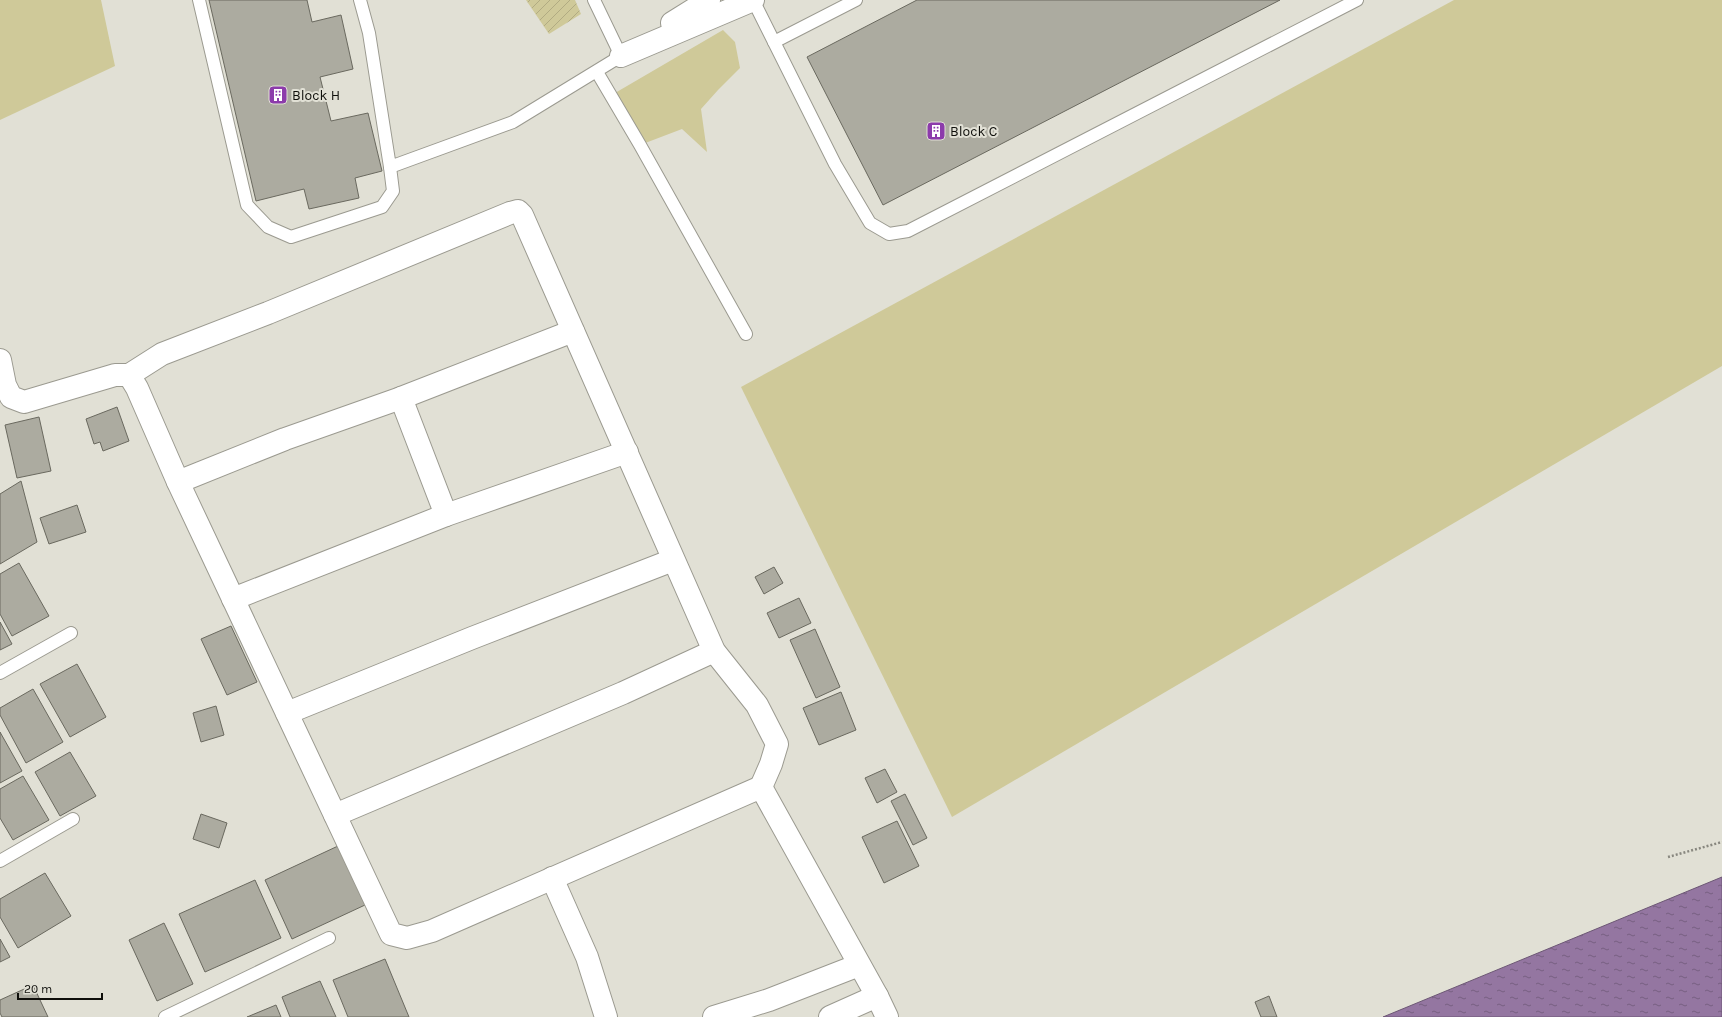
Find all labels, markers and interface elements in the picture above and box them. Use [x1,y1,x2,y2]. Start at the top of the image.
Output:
building icon: Block H [267,84,289,106]
place label: Block H [292,87,340,104]
building icon: Block C [925,120,947,142]
place label: Block C [950,123,997,140]
scale bar [18,975,102,1001]
text: 20 m [24,982,52,996]

